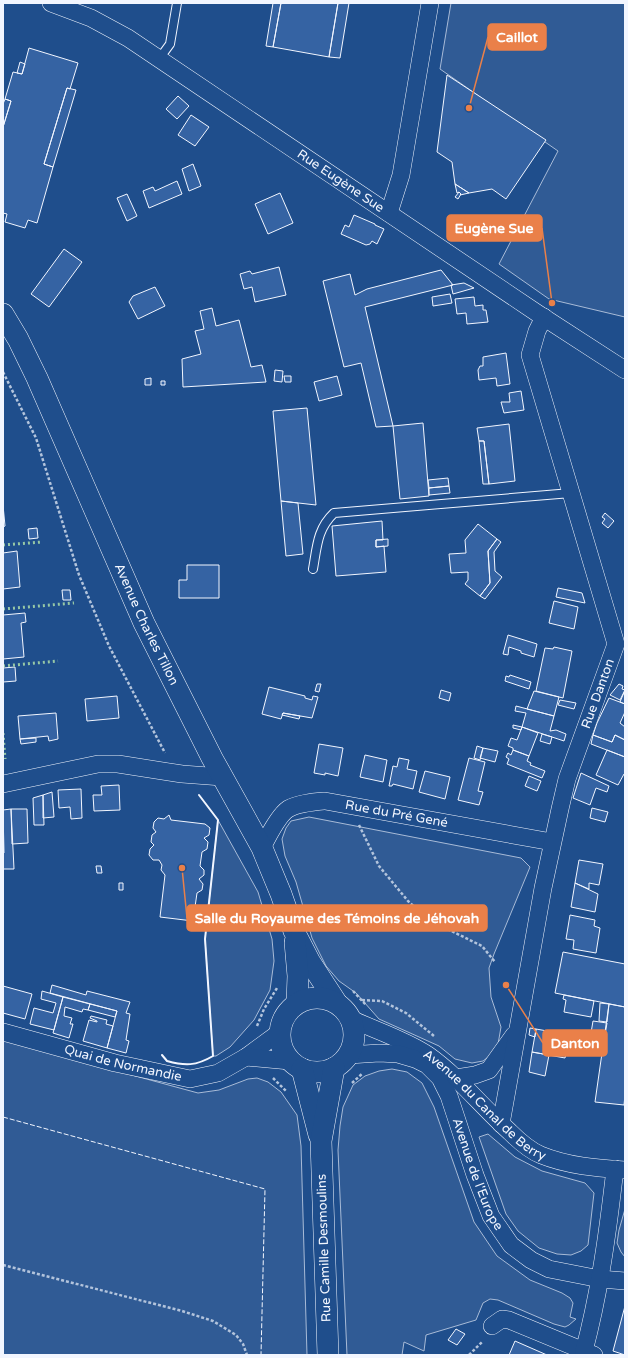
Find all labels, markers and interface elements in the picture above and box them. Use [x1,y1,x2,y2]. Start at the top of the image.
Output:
callout: Caillot [488,24,546,50]
text: Caillot [496,29,539,46]
street label: Rue Eugène Sue [294,146,387,216]
callout: Eugène Sue [447,215,542,241]
text: Eugène Sue [454,220,534,237]
street label: Avenue Charles Tillon [111,561,182,688]
street label: Rue Danton [578,657,618,731]
street label: Rue du Pré Gené [344,797,449,831]
callout: Salle du Royaume des Témoins de Jéhovah [187,905,487,931]
text: Salle du Royaume des Témoins de Jéhovah [195,910,479,927]
callout: Danton [543,1030,607,1056]
text: Danton [551,1035,599,1052]
street label: Quai de Normandie [62,1041,183,1085]
street label: Avenue du Canal de Berry [420,1046,548,1164]
street label: Avenue de l'Europe [449,1116,507,1234]
street label: Rue Camille Desmoulins [313,1174,335,1322]

